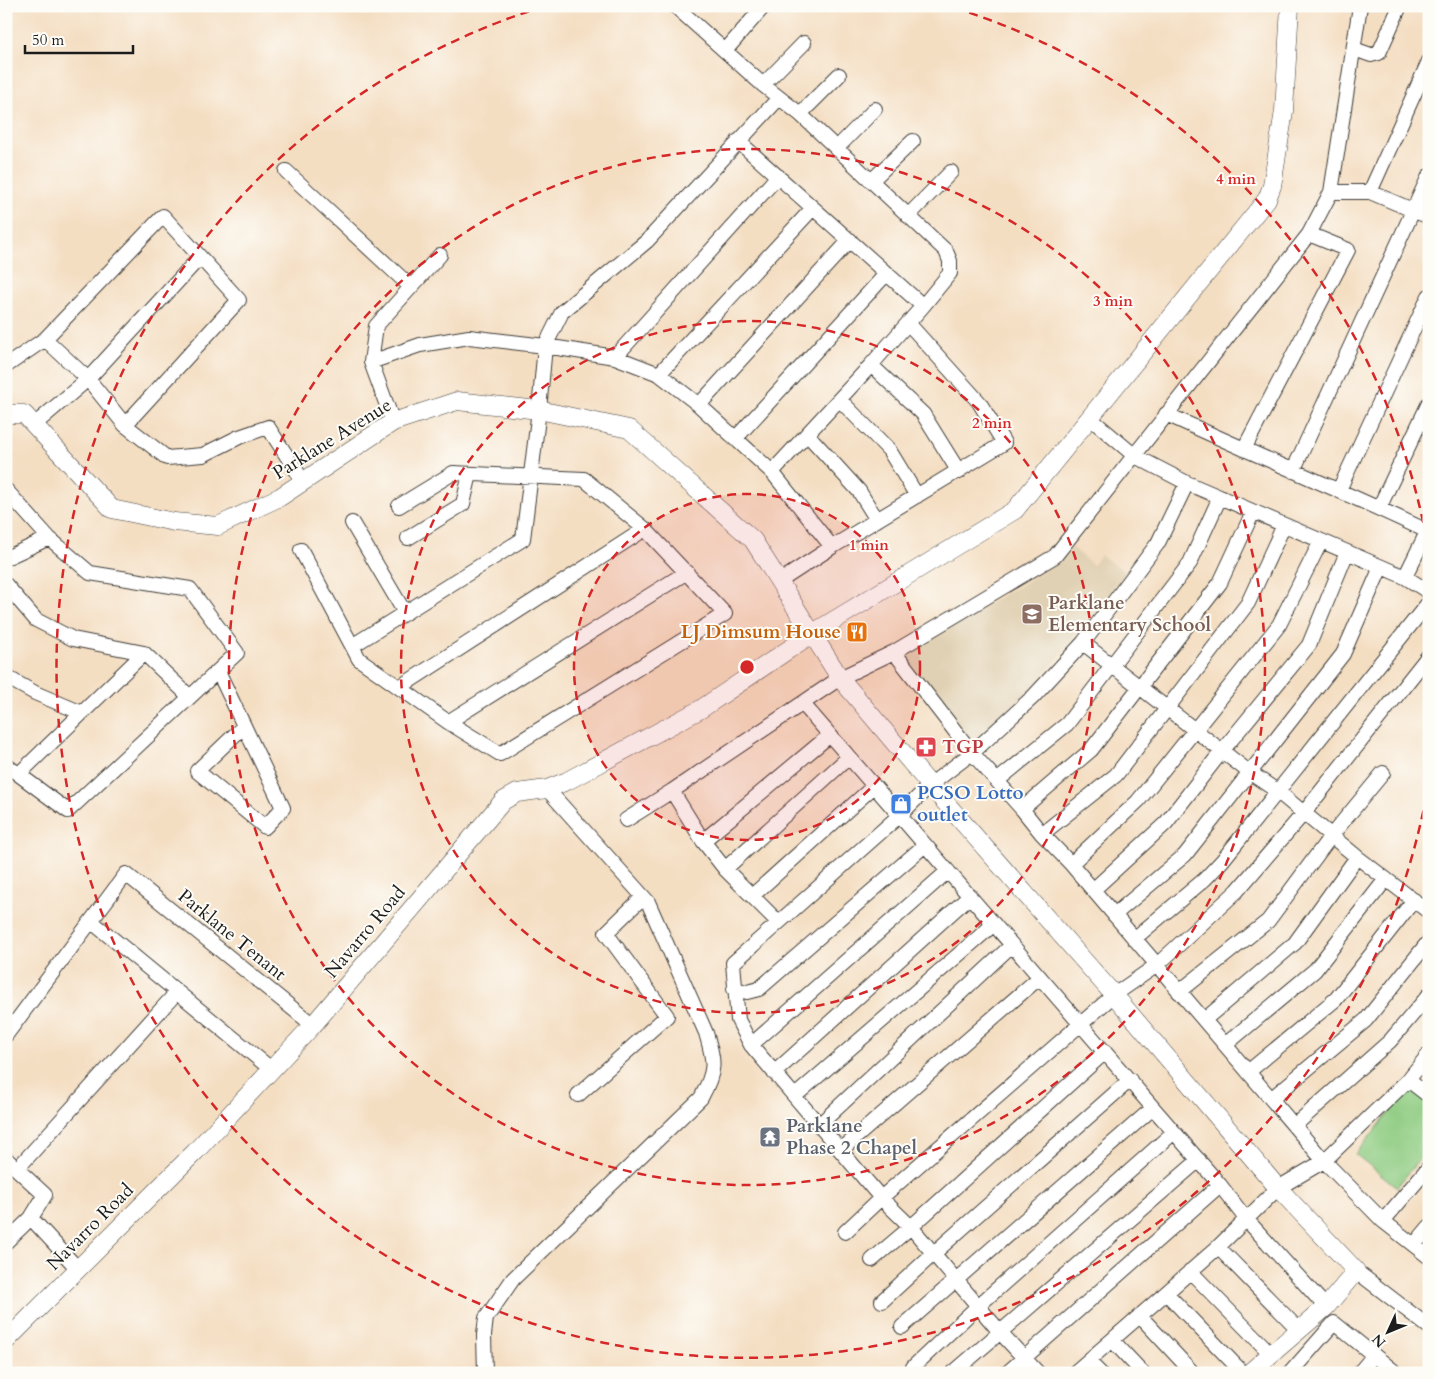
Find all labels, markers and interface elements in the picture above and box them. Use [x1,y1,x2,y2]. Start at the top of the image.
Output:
scale bar [25,22,132,54]
text: 50 m [32,30,64,50]
text: 4 min [1216,169,1256,189]
text: 3 min [1093,291,1133,311]
street label: Parklane Avenue [268,392,396,486]
text: 2 min [972,413,1012,433]
text: 1 min [849,535,889,555]
place label: Parklane Elementary School [1048,590,1211,638]
school or university icon: Parklane Elementary School [1020,602,1044,626]
place label: LJ Dimsum House [681,619,841,645]
restaurant icon: LJ Dimsum House [845,620,869,644]
centre of rings [738,658,756,676]
place label: TGP [942,734,983,760]
pharmacy icon: TGP [914,735,938,759]
place label: PCSO Lotto outlet [917,780,1024,828]
shop icon: PCSO Lotto outlet [889,792,913,816]
street label: Navarro Road [319,880,411,984]
street label: Parklane Tenant [172,883,292,987]
place label: Parklane Phase 2 Chapel [786,1113,917,1161]
temple icon: Parklane Phase 2 Chapel [758,1125,782,1149]
street label: Navarro Road [41,1178,139,1276]
north arrow [1362,1306,1412,1356]
text: N [1368,1330,1390,1352]

